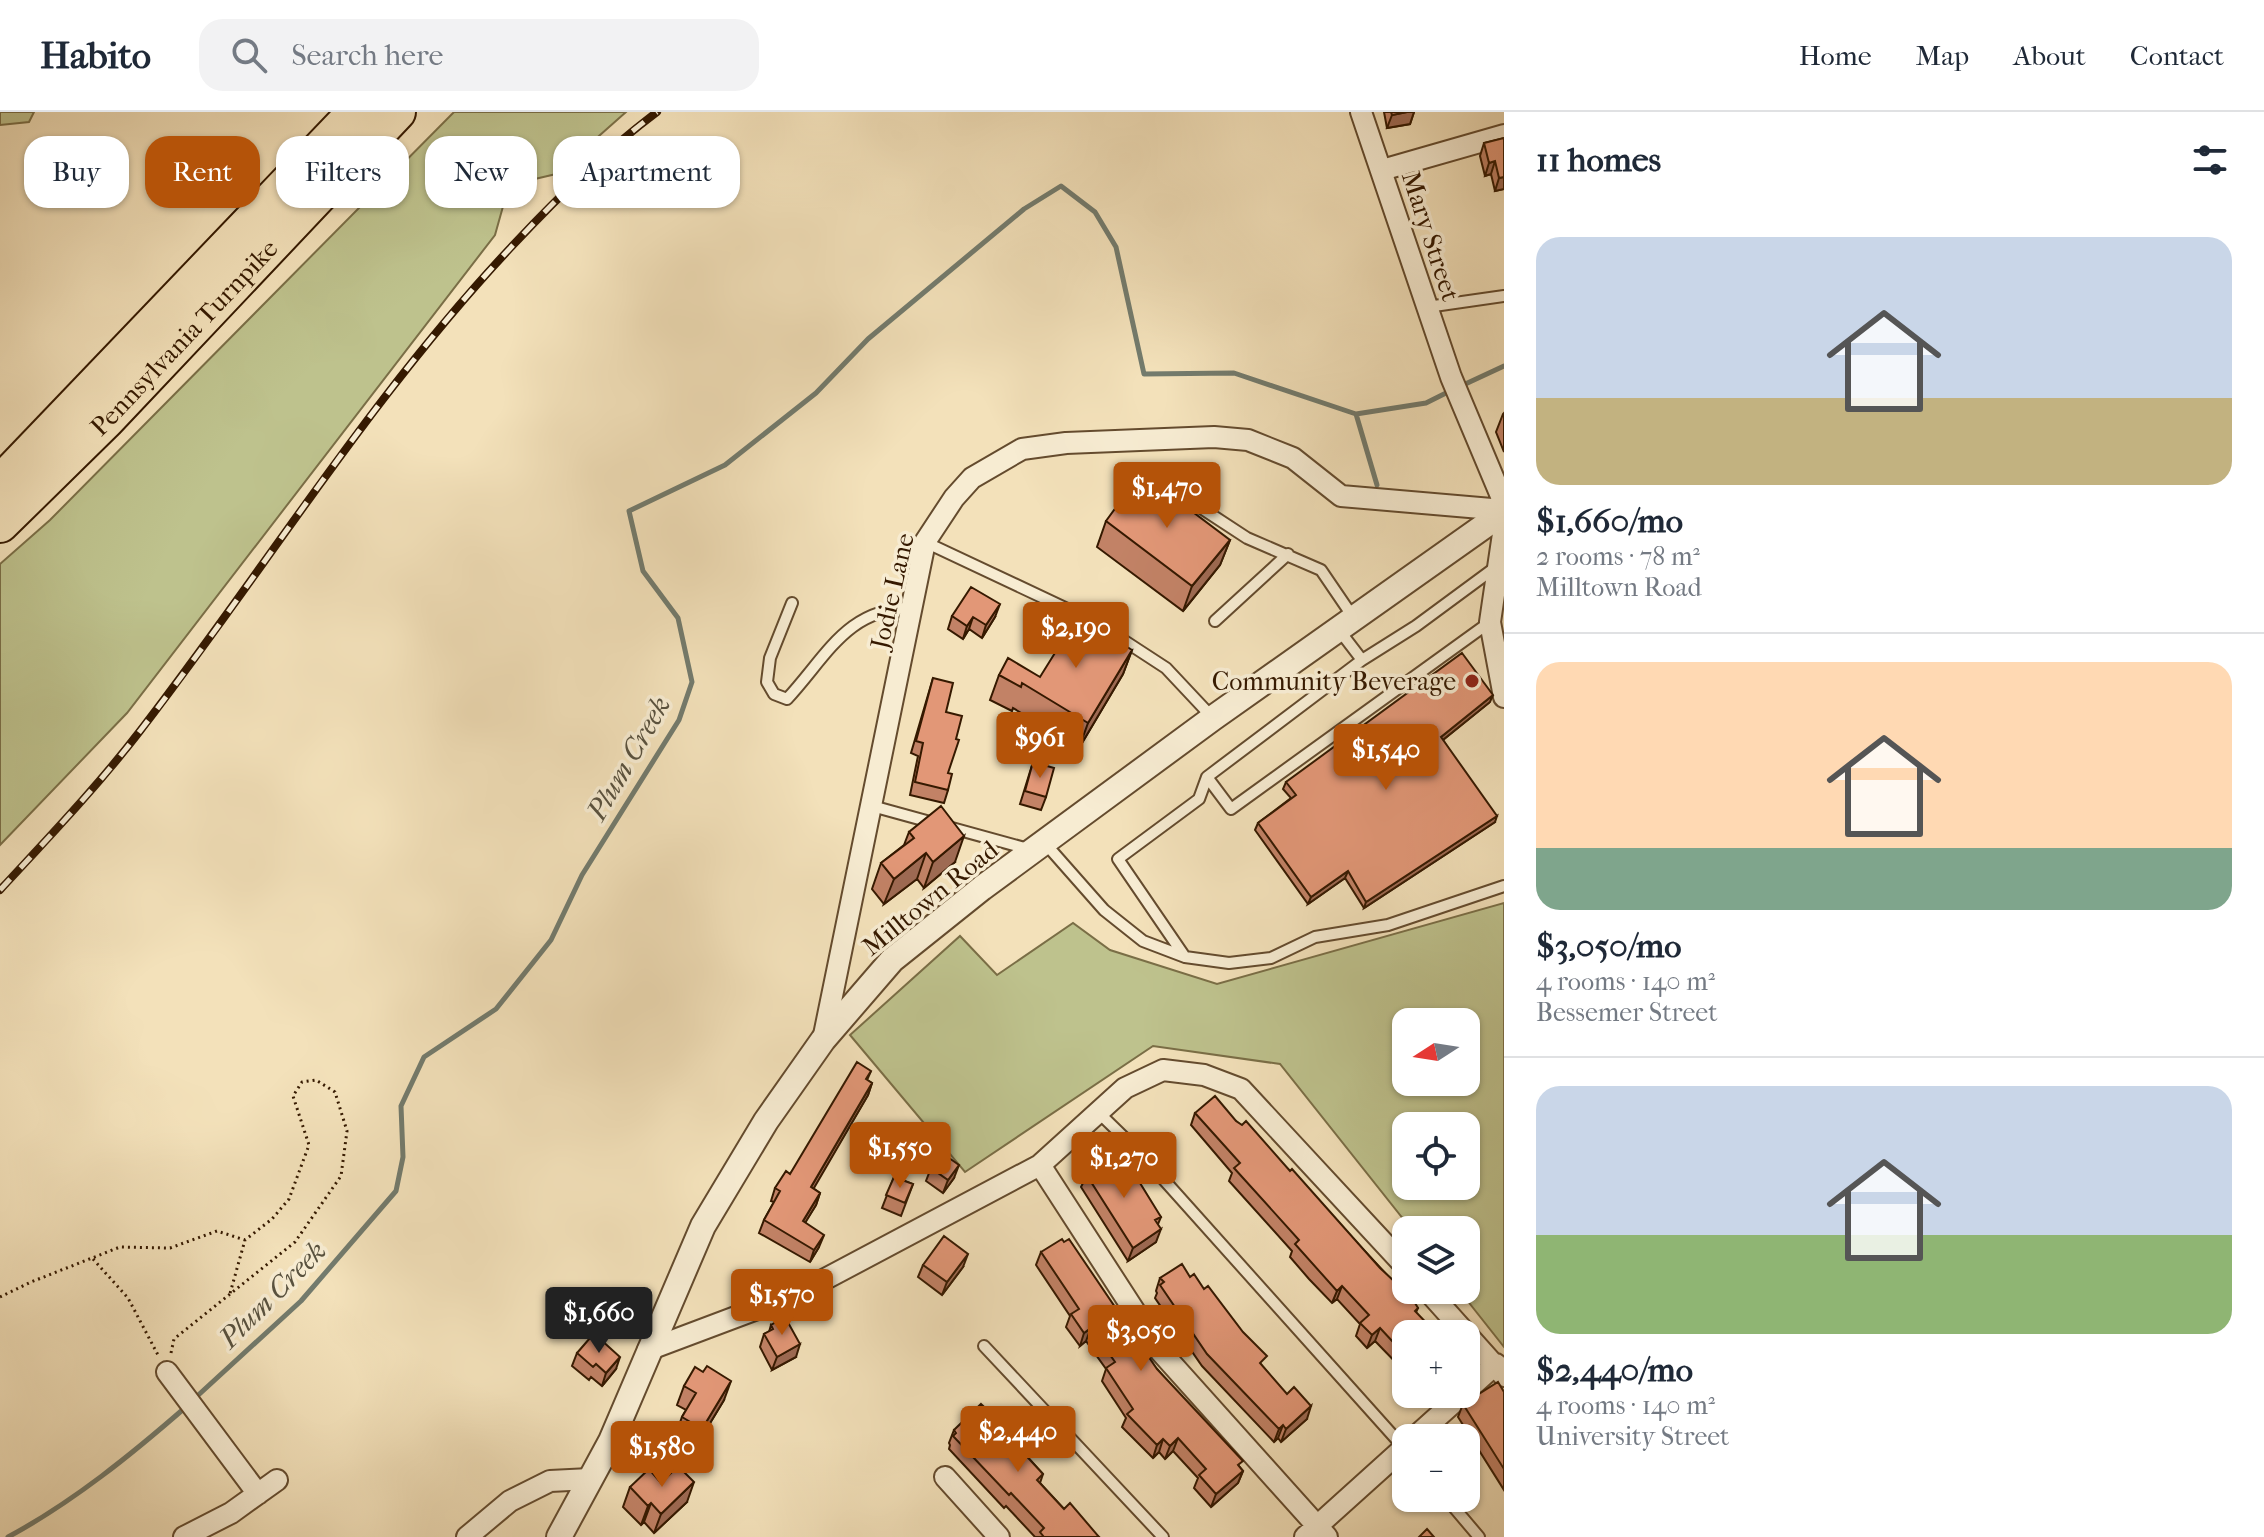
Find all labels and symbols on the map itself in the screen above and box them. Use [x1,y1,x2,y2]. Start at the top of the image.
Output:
street label: Mary Street [1395,167,1466,306]
street label: Pennsylvania Turnpike [84,233,285,443]
pin: $1,470 [1102,462,1232,530]
street label: Jodie Lane [864,530,921,654]
pin: $2,190 [1011,602,1141,670]
place label: Community Beverage [1212,666,1456,697]
marker: Community Beverage [1463,672,1481,690]
water label: Plum Creek [579,690,677,828]
pin: $961 [993,712,1087,780]
pin: $1,540 [1321,724,1451,792]
street label: Milltown Road [856,834,1005,963]
north arrow [1392,1008,1480,1096]
pin: $1,550 [835,1122,965,1190]
pin: $1,270 [1059,1132,1189,1200]
water label: Plum Creek [211,1234,333,1356]
pin: $1,570 [717,1269,847,1337]
pin: $1,660 [534,1287,664,1355]
pin: $3,050 [1076,1305,1206,1373]
pin: $2,440 [953,1406,1083,1474]
pin: $1,580 [597,1421,727,1489]

